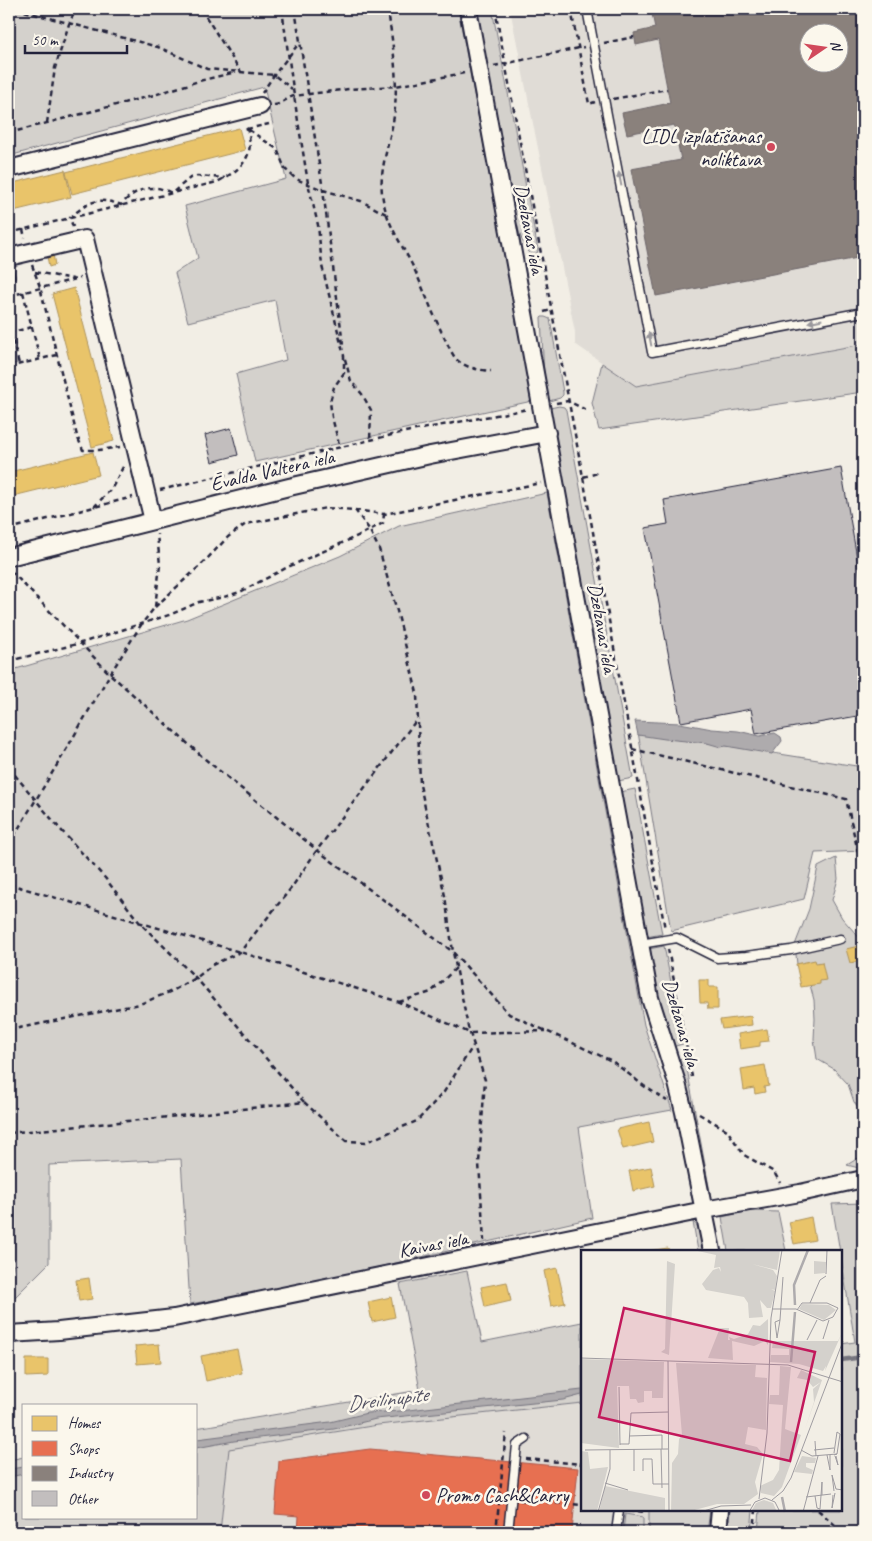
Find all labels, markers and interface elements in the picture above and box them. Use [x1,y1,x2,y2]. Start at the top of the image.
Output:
scale bar [25,22,128,54]
north arrow [800,22,850,72]
text: 50 m [32,31,59,50]
text: N [827,39,846,54]
place label: LIDL izplatīšanas noliktava [642,124,763,172]
marker: LIDL izplatīšanas noliktava [765,141,777,153]
one-way arrow [615,171,623,187]
street label: Dzelzavas iela [509,182,551,278]
one-way arrow [807,318,823,326]
one-way arrow [645,330,653,346]
street label: Ēvalda Valtera iela [208,444,338,497]
street label: Dzelzavas iela [582,581,623,677]
street label: Dzelzavas iela [657,976,707,1072]
street label: Kaivas iela [396,1225,472,1263]
inset map [581,1250,842,1511]
water label: Dreiliņupīte [345,1381,432,1417]
legend [22,1404,198,1518]
text: Homes [68,1414,102,1433]
text: Shops [68,1440,101,1459]
text: Industry [68,1464,115,1483]
place label: Promo Cash&Carry [436,1483,570,1508]
marker: Promo Cash&Carry [420,1489,432,1501]
text: Other [68,1490,99,1509]

